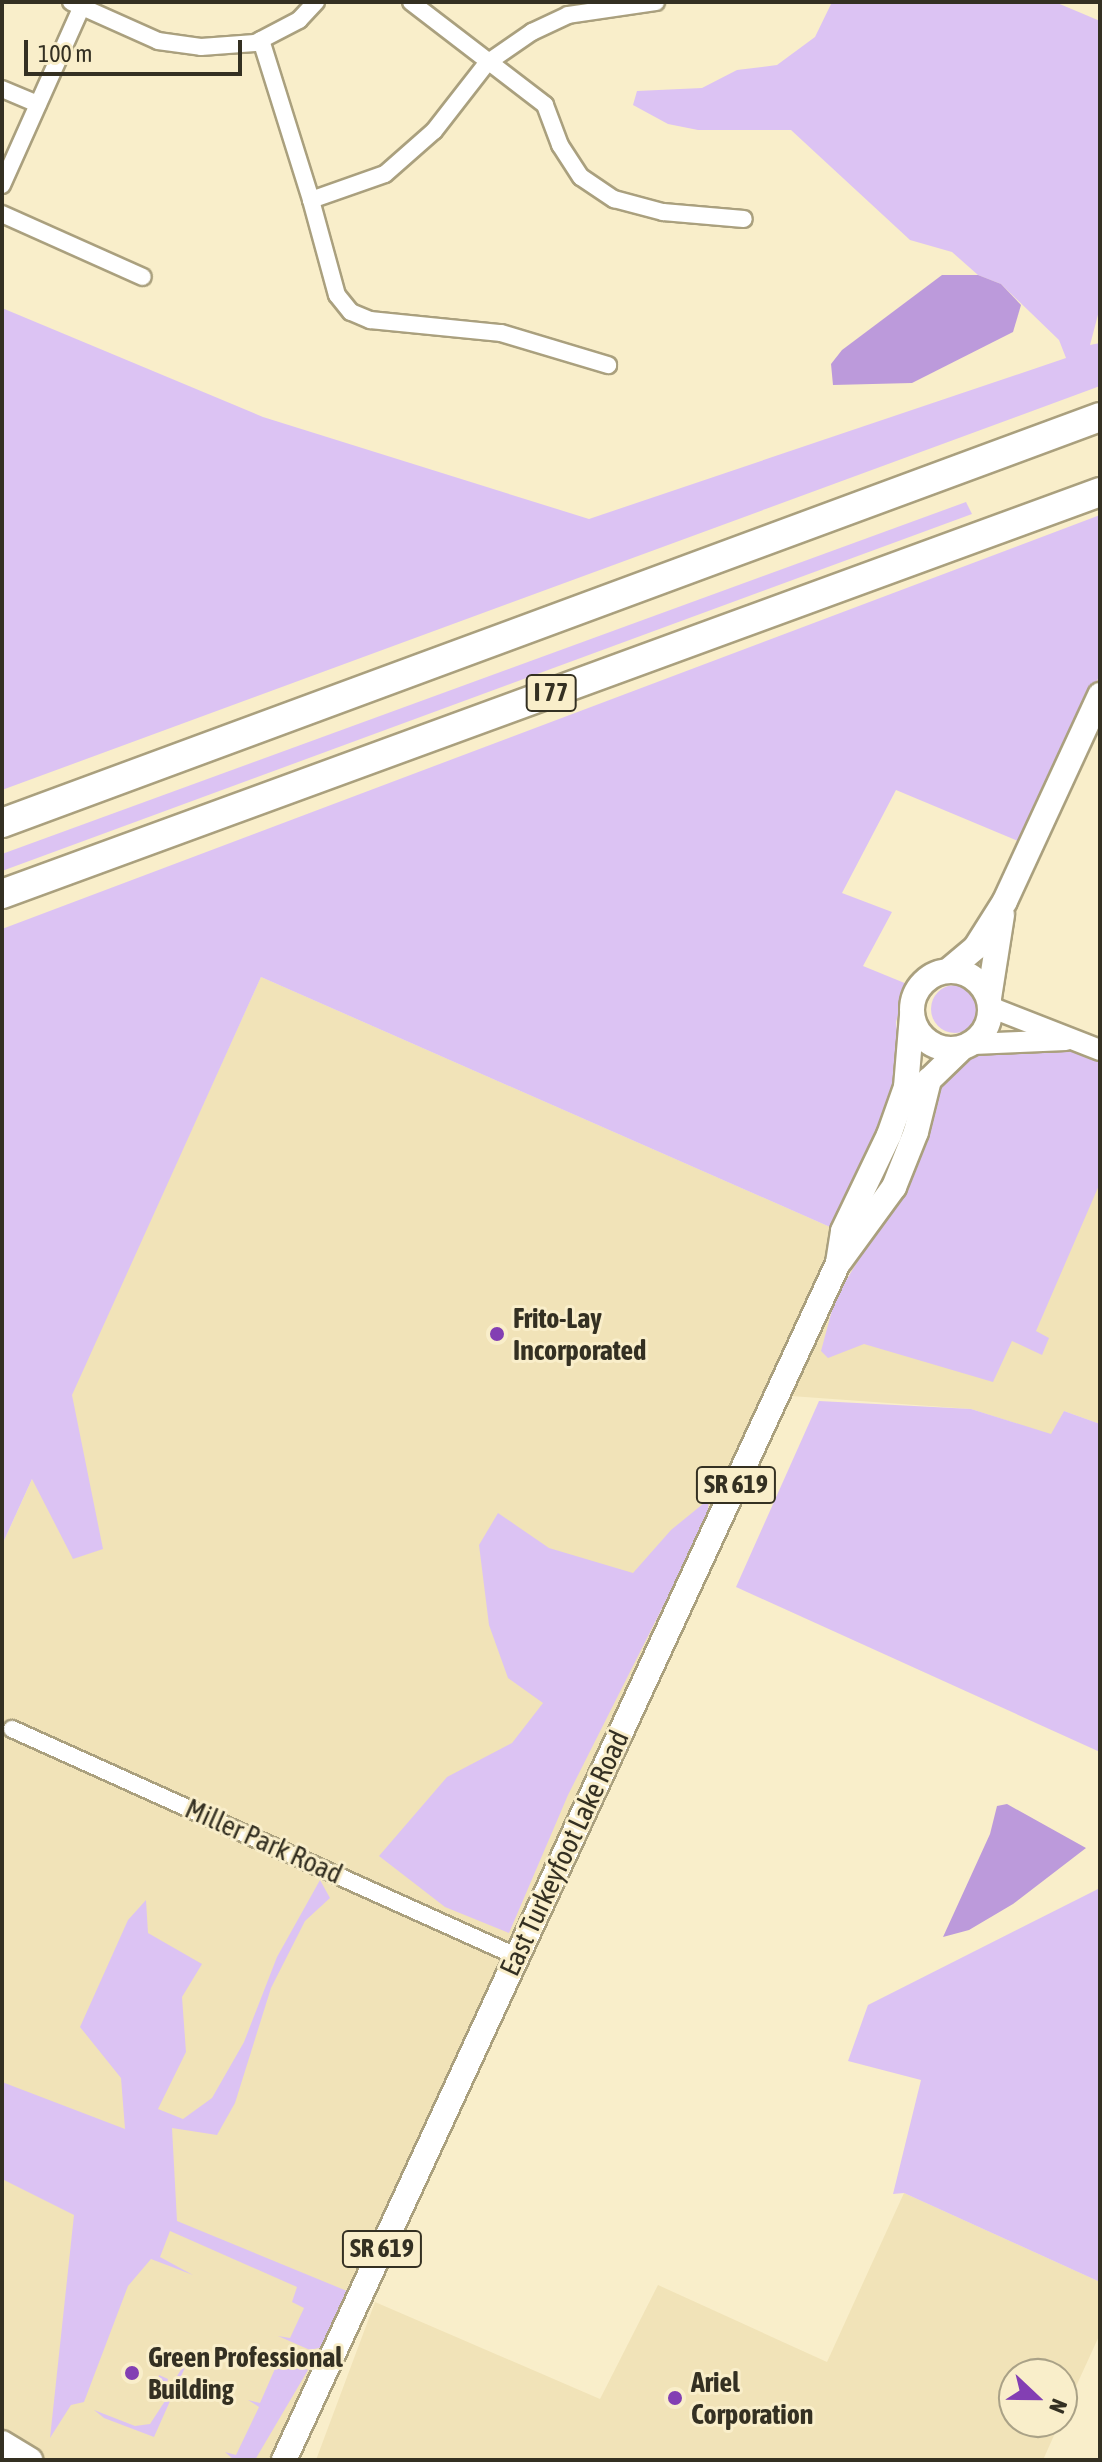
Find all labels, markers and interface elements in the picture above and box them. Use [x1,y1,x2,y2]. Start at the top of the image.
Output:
scale bar [28,24,246,74]
text: 100 m [38,40,92,67]
road number: I 77 [525,671,577,715]
place label: Frito-Lay Incorporated [513,1301,646,1367]
marker: Frito-Lay Incorporated [488,1325,506,1343]
road number: SR 619 [694,1463,778,1507]
street label: East Turkeyfoot Lake Road [492,1725,636,1981]
street label: Miller Park Road [180,1791,348,1891]
road number: SR 619 [340,2227,424,2271]
place label: Green Professional Building [148,2340,343,2406]
north arrow [998,2358,1078,2438]
marker: Green Professional Building [123,2364,141,2382]
place label: Ariel Corporation [691,2365,813,2431]
marker: Ariel Corporation [666,2389,684,2407]
text: N [1044,2395,1073,2417]

